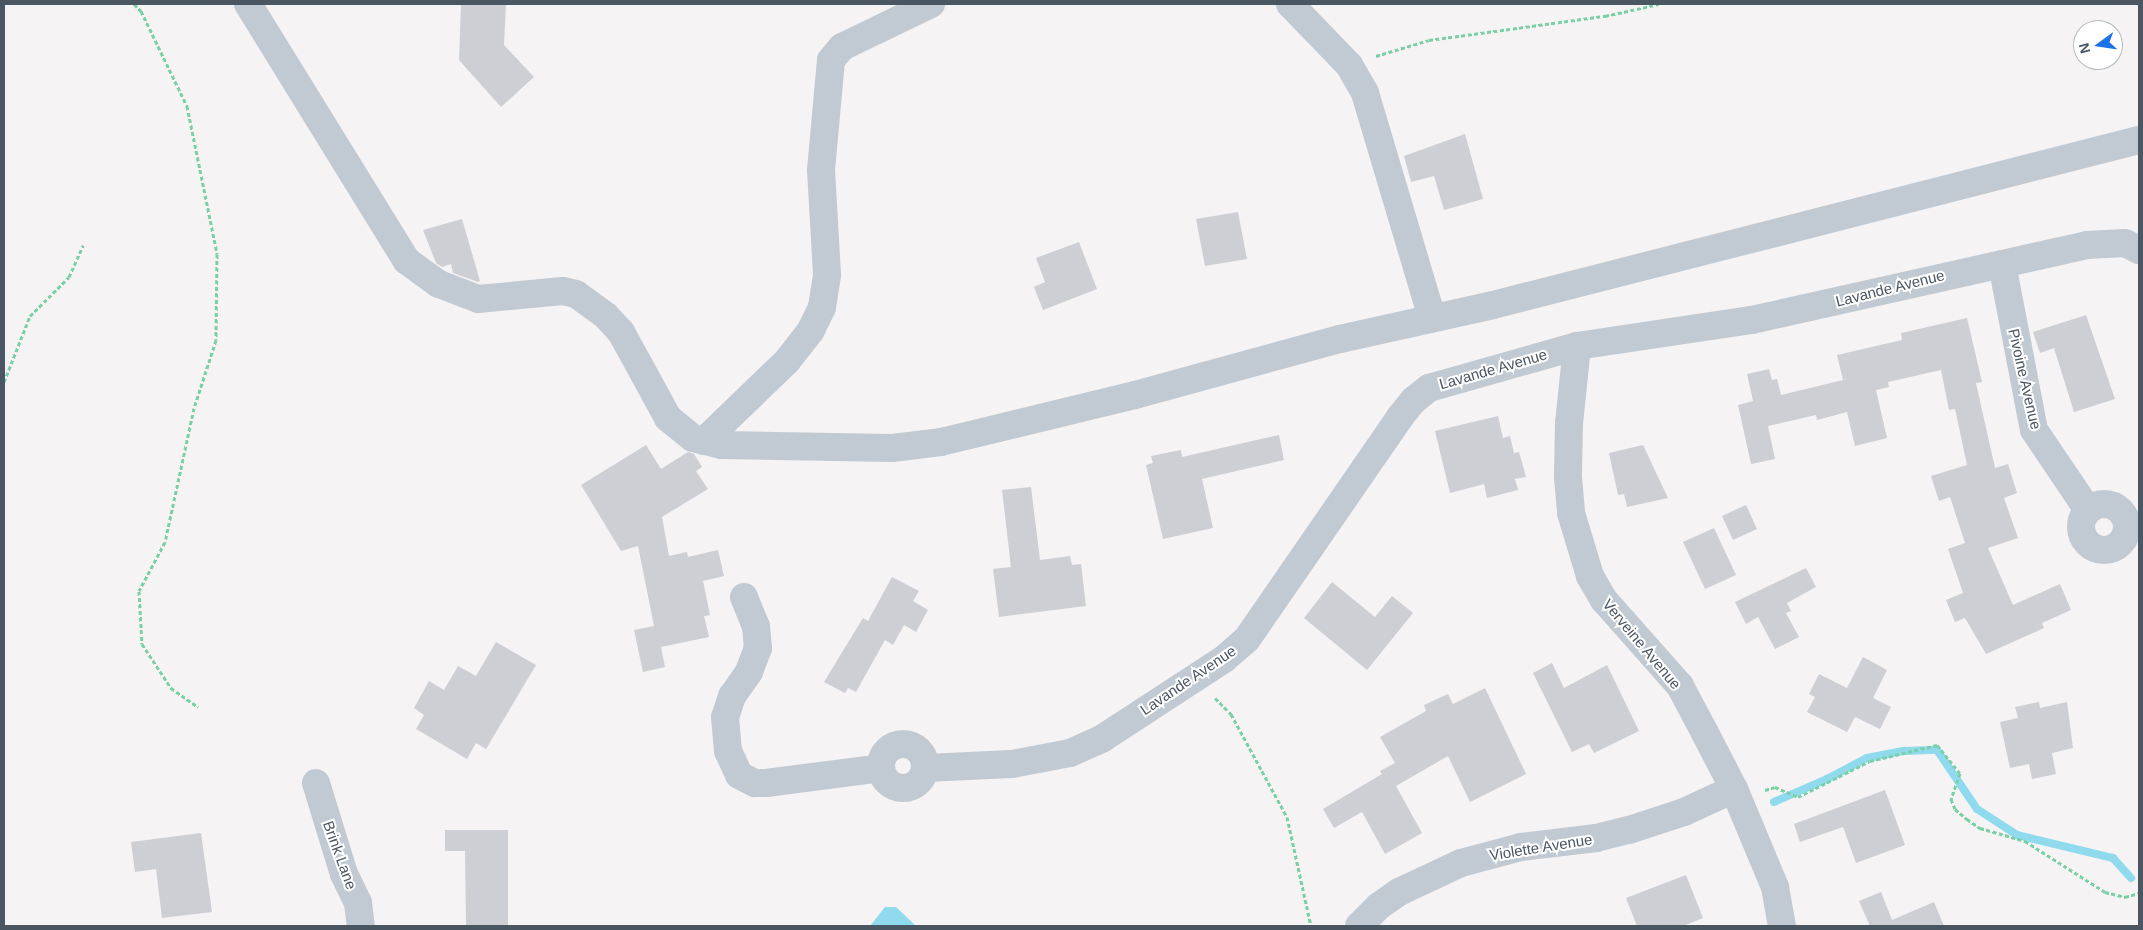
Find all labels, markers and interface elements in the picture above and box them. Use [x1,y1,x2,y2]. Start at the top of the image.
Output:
north arrow [2073,20,2123,70]
text: N [2075,42,2093,55]
street label: Lavande Avenue [1833,266,1947,310]
street label: Pivoine Avenue [2005,326,2045,432]
street label: Lavande Avenue [1437,345,1549,393]
street label: Verveine Avenue [1599,595,1685,693]
street label: Lavande Avenue [1136,641,1240,719]
street label: Brink Lane [319,818,361,892]
street label: Violette Avenue [1488,830,1594,864]

